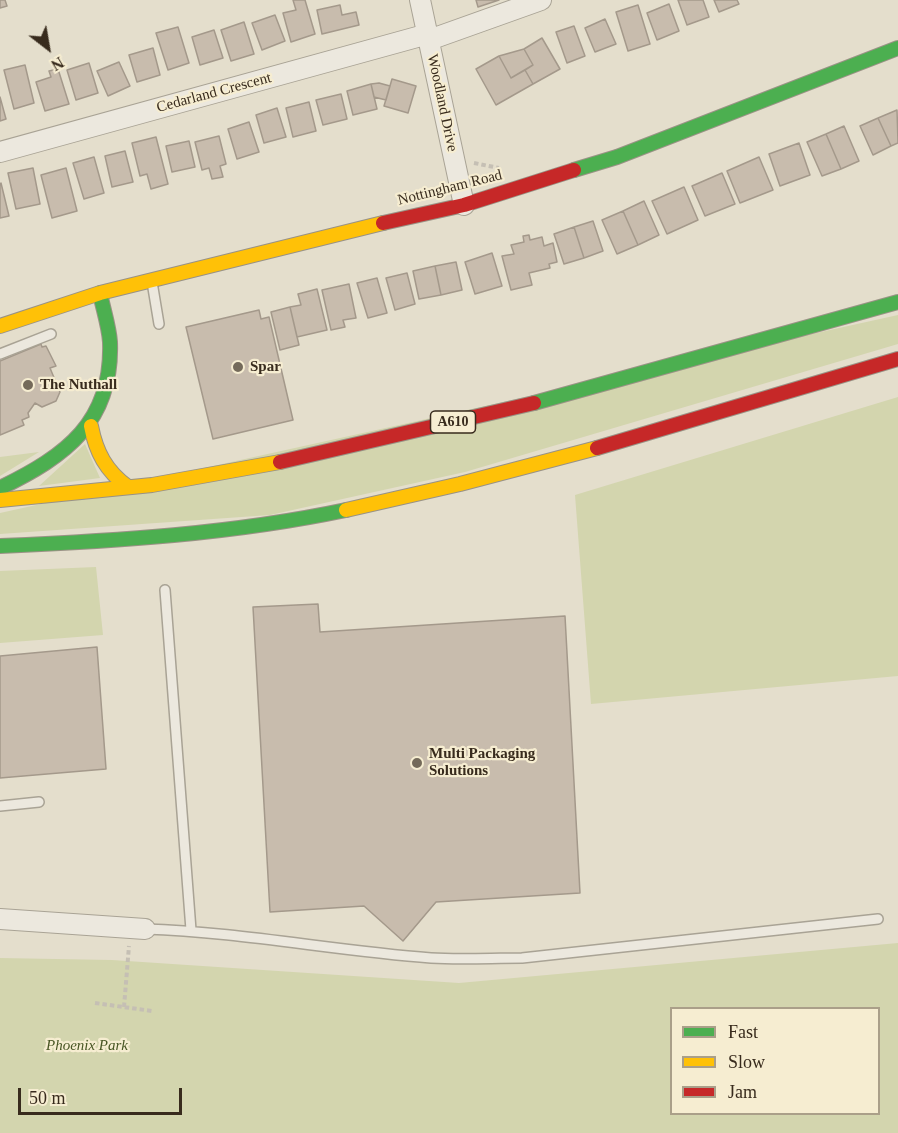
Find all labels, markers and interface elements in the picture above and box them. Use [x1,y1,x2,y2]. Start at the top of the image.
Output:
north arrow [18,18,78,78]
street label: Woodland Drive [423,53,461,153]
text: N [48,54,67,74]
street label: Cedarland Crescent [155,69,273,117]
street label: Nottingham Road [396,166,504,210]
place label: Spar [250,358,281,376]
marker: Spar [231,360,245,374]
place label: The Nuthall [40,376,117,394]
marker: The Nuthall [21,378,35,392]
road number: A610 [430,411,476,433]
place label: Multi Packaging Solutions [429,745,535,780]
marker: Multi Packaging Solutions [410,756,424,770]
legend [670,1007,880,1115]
text: Fast [728,1022,758,1042]
park label: Phoenix Park [46,1037,128,1055]
text: Slow [728,1052,765,1072]
scale bar [21,1076,184,1114]
text: Jam [728,1082,757,1102]
text: 50 m [29,1088,66,1108]

